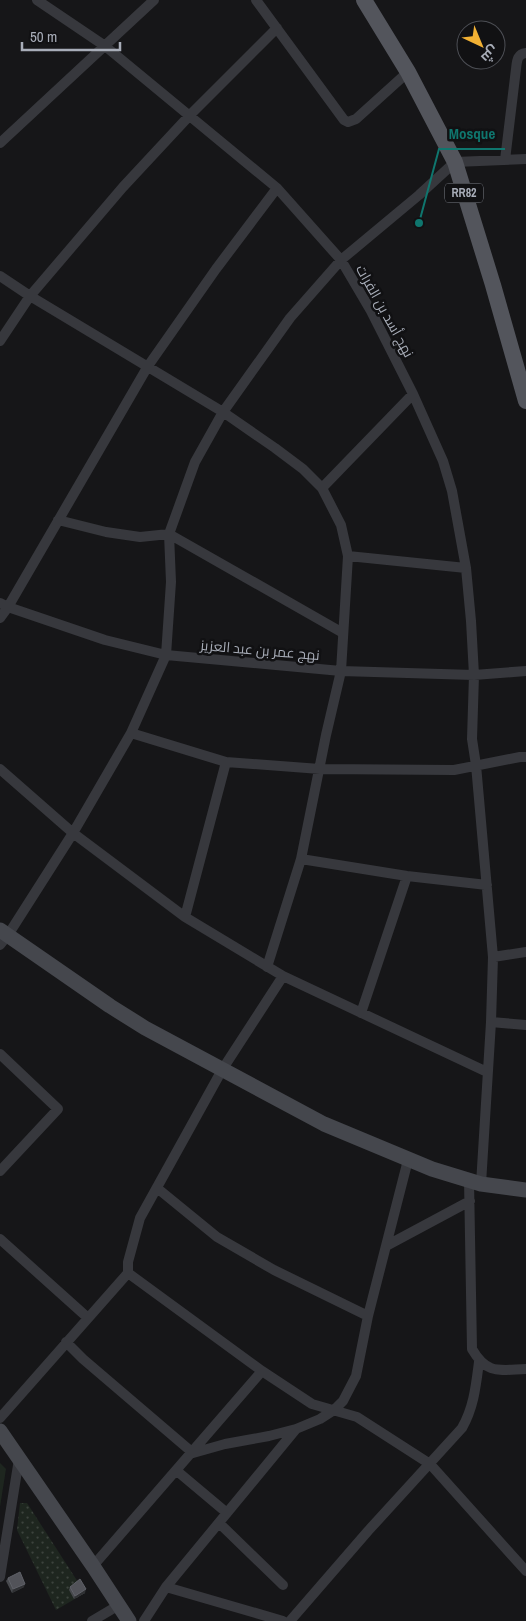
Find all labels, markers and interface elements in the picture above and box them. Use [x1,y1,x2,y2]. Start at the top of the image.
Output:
scale bar [22,20,120,52]
north arrow [456,20,506,70]
text: 50 m [30,26,57,47]
text: ش [477,42,503,67]
callout: Mosque [439,119,505,149]
text: Mosque [449,123,495,144]
road number: RR82 [445,184,483,202]
street label: نهج أسد بن الفرات [352,261,418,361]
street label: نهج عمر بن عبد العزيز [199,636,320,664]

